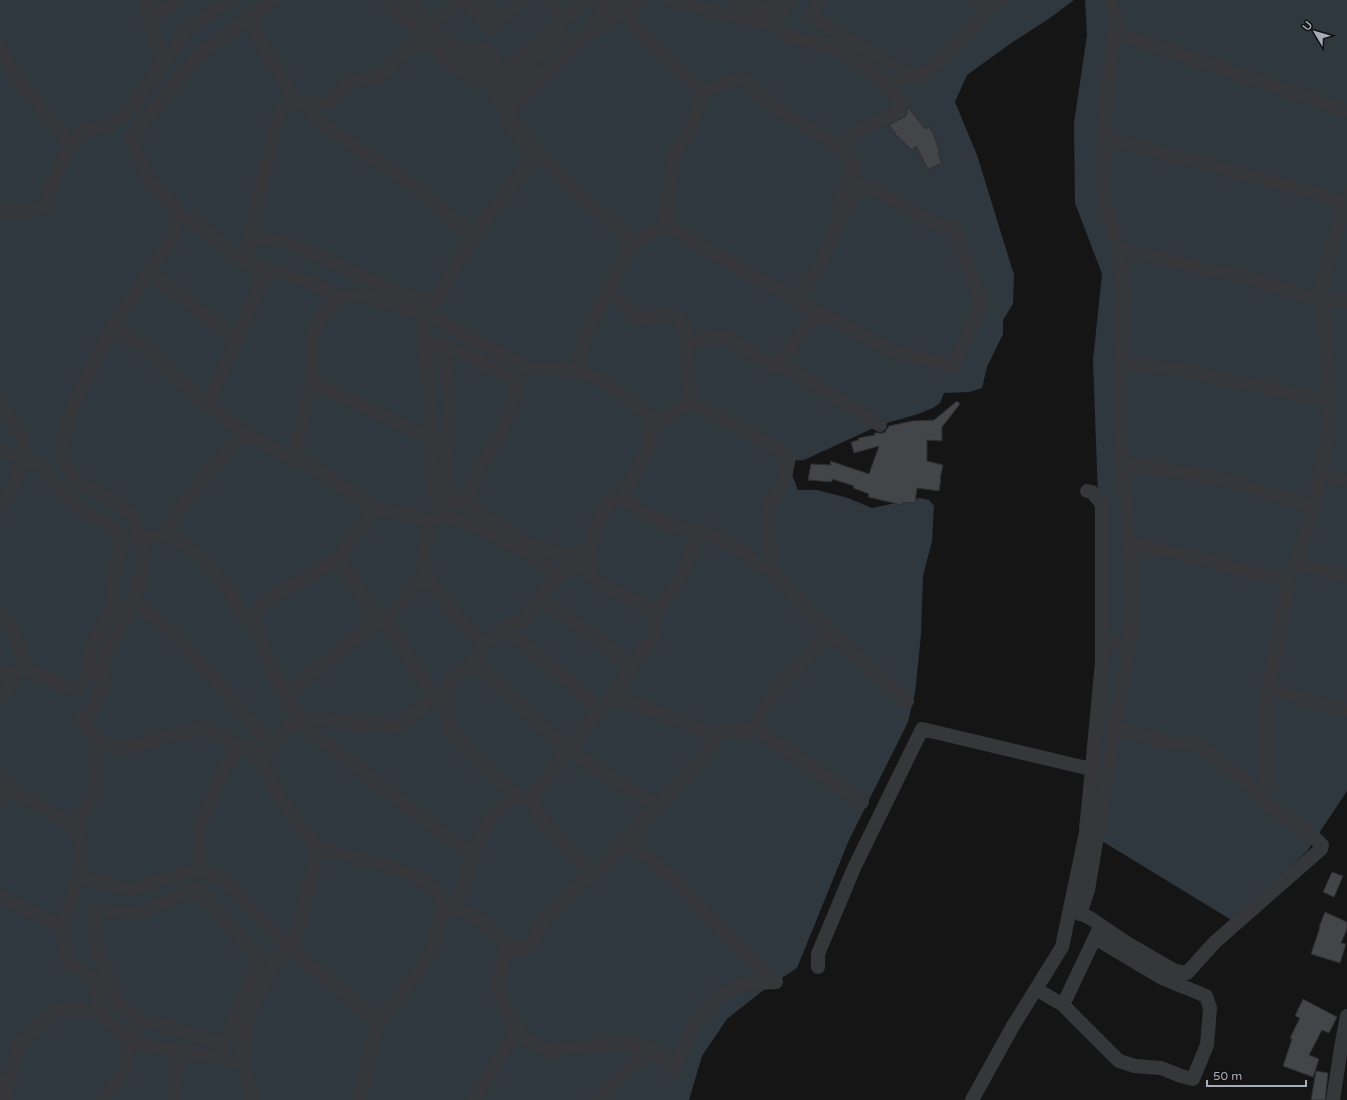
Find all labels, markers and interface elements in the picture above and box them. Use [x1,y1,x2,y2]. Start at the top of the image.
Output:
north arrow [1295,12,1335,52]
text: U [1300,19,1315,33]
scale bar [1207,1062,1306,1088]
text: 50 m [1213,1069,1242,1083]

